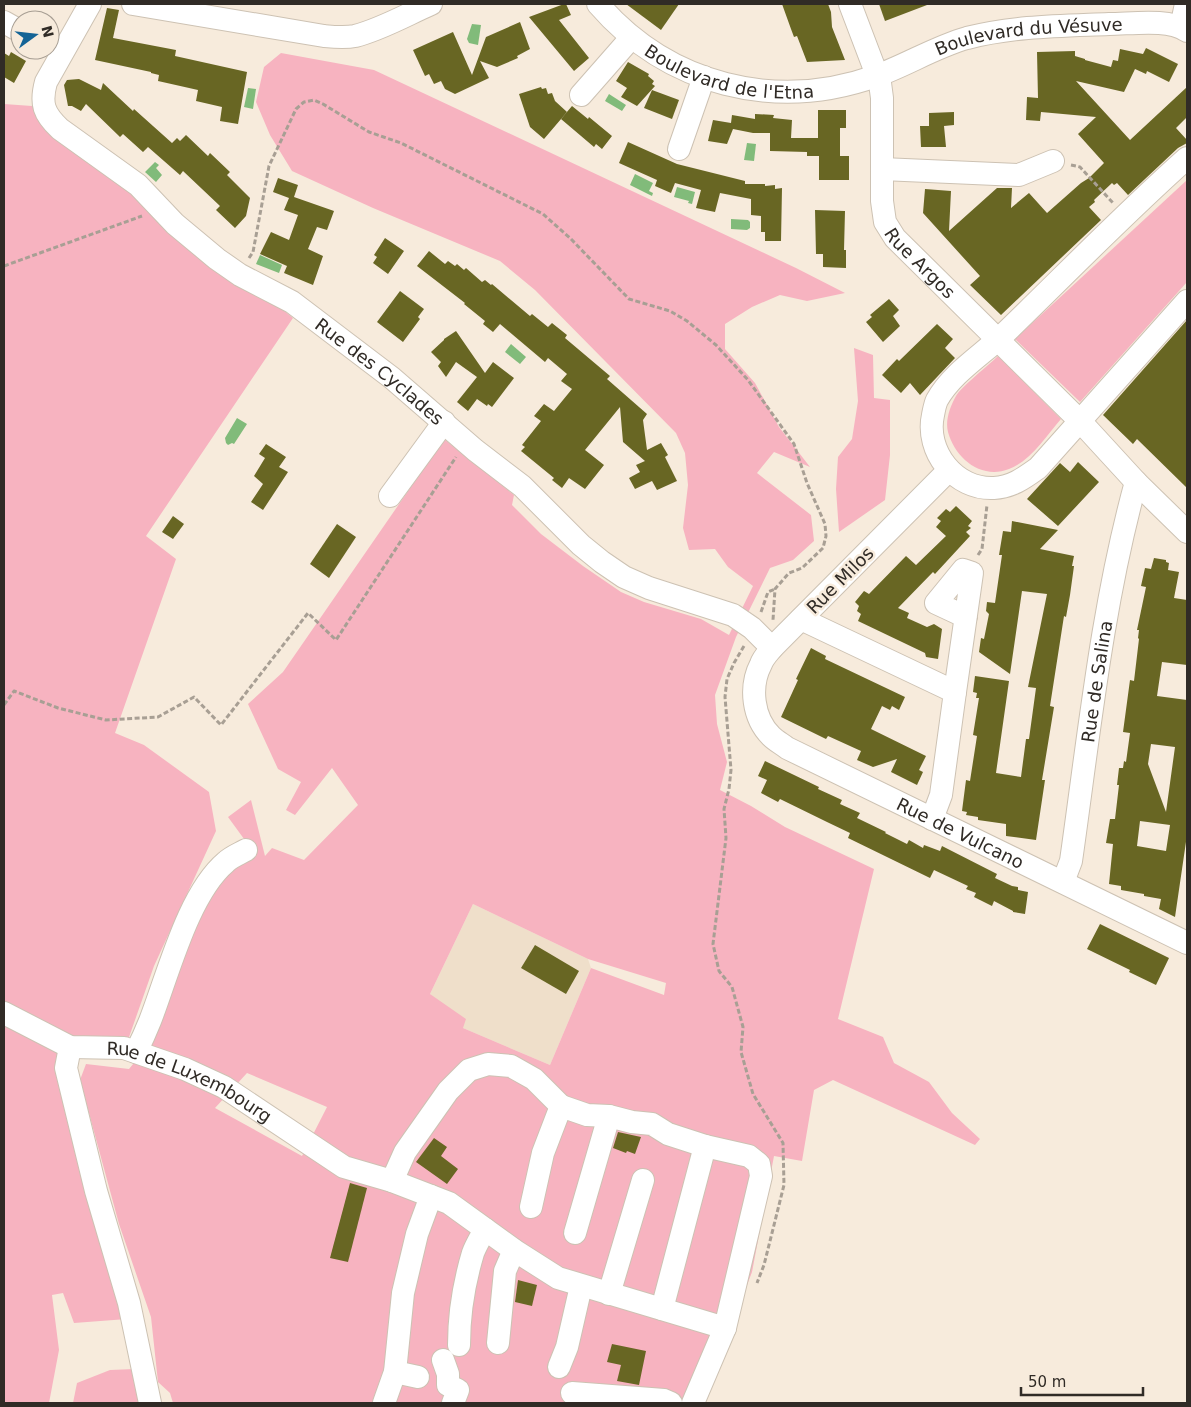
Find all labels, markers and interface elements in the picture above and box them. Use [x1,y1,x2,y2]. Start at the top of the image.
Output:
north arrow [10,10,60,60]
street label: Boulevard du Vésuve [932,13,1123,59]
text: N [38,24,57,39]
street label: Boulevard de l'Etna [641,39,815,102]
street label: Rue Argos [881,224,960,302]
street label: Rue des Cyclades [311,313,448,429]
street label: Rue Milos [802,542,878,618]
street label: Rue de Salina [1077,619,1116,744]
street label: Rue de Vulcano [893,793,1028,873]
street label: Rue de Luxembourg [106,1037,276,1127]
scale bar [1021,1364,1144,1396]
text: 50 m [1028,1373,1066,1391]

